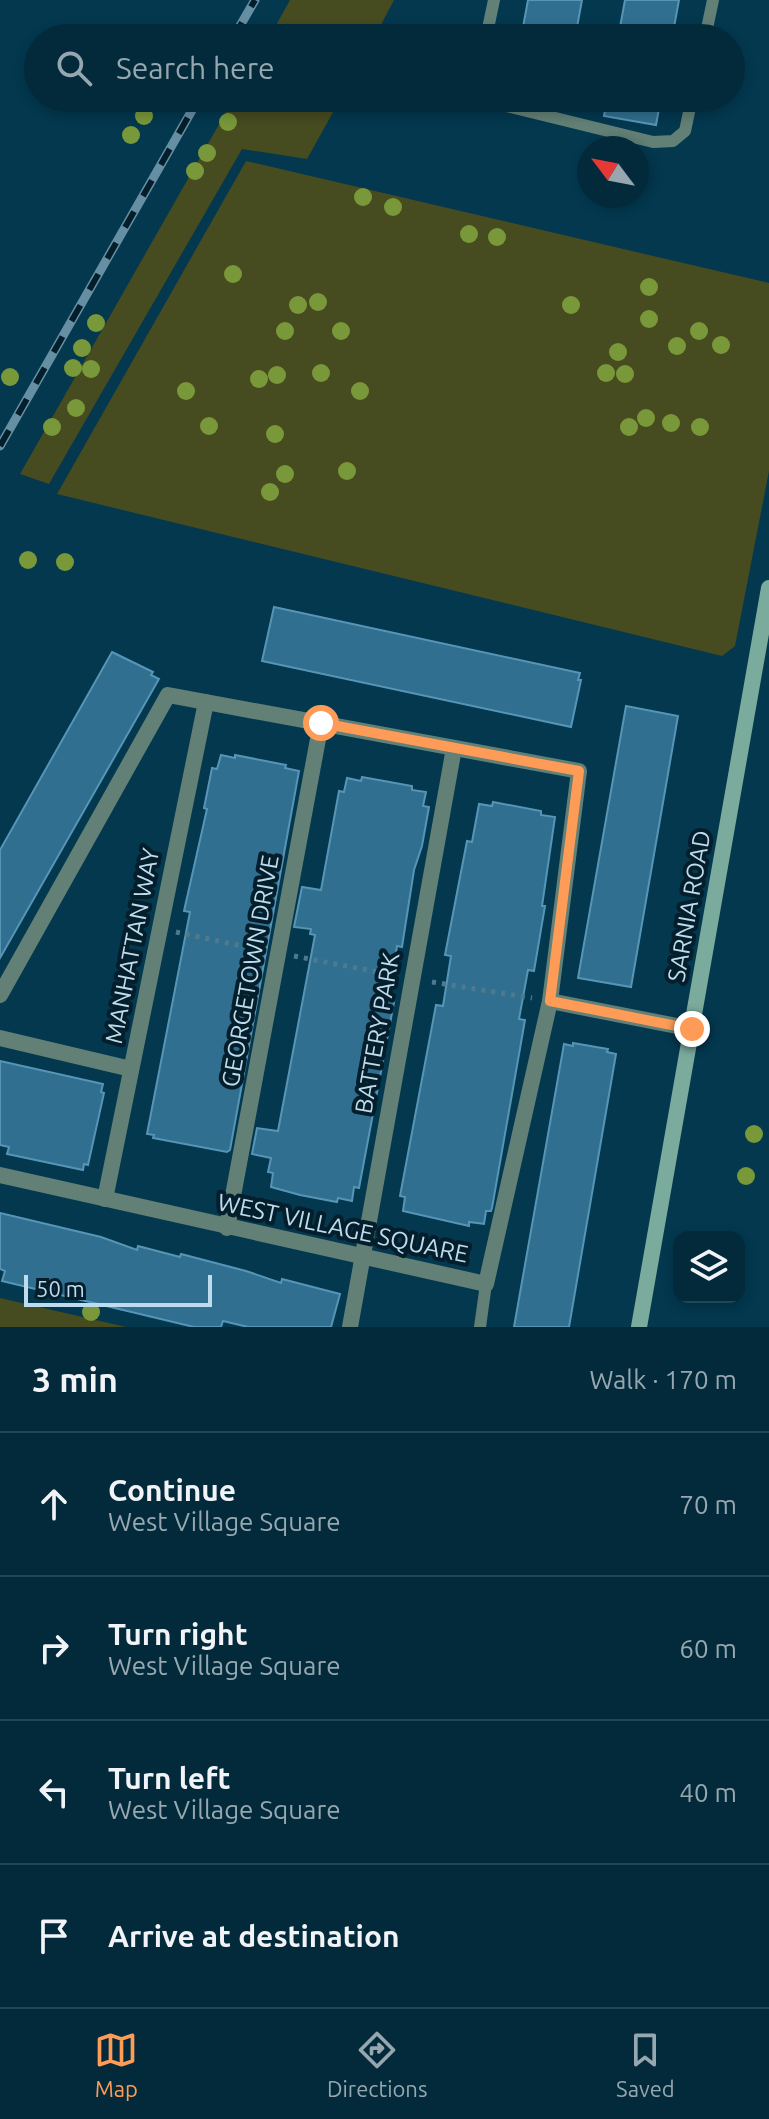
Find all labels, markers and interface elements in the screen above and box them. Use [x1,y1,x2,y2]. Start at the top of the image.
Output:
search box [24,24,745,112]
icon: search [52,46,96,90]
text: Search here [116,51,275,85]
north arrow [577,136,649,208]
route start [303,705,339,741]
street label: SARNIA ROAD [662,828,716,984]
street label: MANHATTAN WAY [100,846,164,1046]
street label: GEORGETOWN DRIVE [216,853,284,1089]
street label: BATTERY PARK [350,950,405,1116]
route end [674,1011,710,1047]
street label: WEST VILLAGE SQUARE [215,1188,471,1268]
map controls [673,1231,745,1303]
button: layers [673,1231,745,1303]
scale bar [24,1271,212,1307]
text: 50 m [36,1276,85,1301]
text: 3 min [32,1360,118,1398]
text: Walk · 170 m [589,1365,737,1394]
text: Continue [108,1473,236,1507]
icon: ahead [32,1482,76,1526]
text: 70 m [679,1490,737,1519]
text: West Village Square [108,1507,341,1536]
text: Turn right [108,1617,248,1651]
icon: right [32,1626,76,1670]
text: 60 m [679,1634,737,1663]
text: West Village Square [108,1651,341,1680]
text: Turn left [108,1761,230,1795]
icon: left [32,1770,76,1814]
text: 40 m [679,1778,737,1807]
text: West Village Square [108,1795,341,1824]
icon: arrive [32,1914,76,1958]
text: Arrive at destination [108,1919,400,1953]
tab: Map [94,2028,138,2101]
tab: Directions [327,2028,427,2101]
tab: Saved [616,2028,675,2101]

